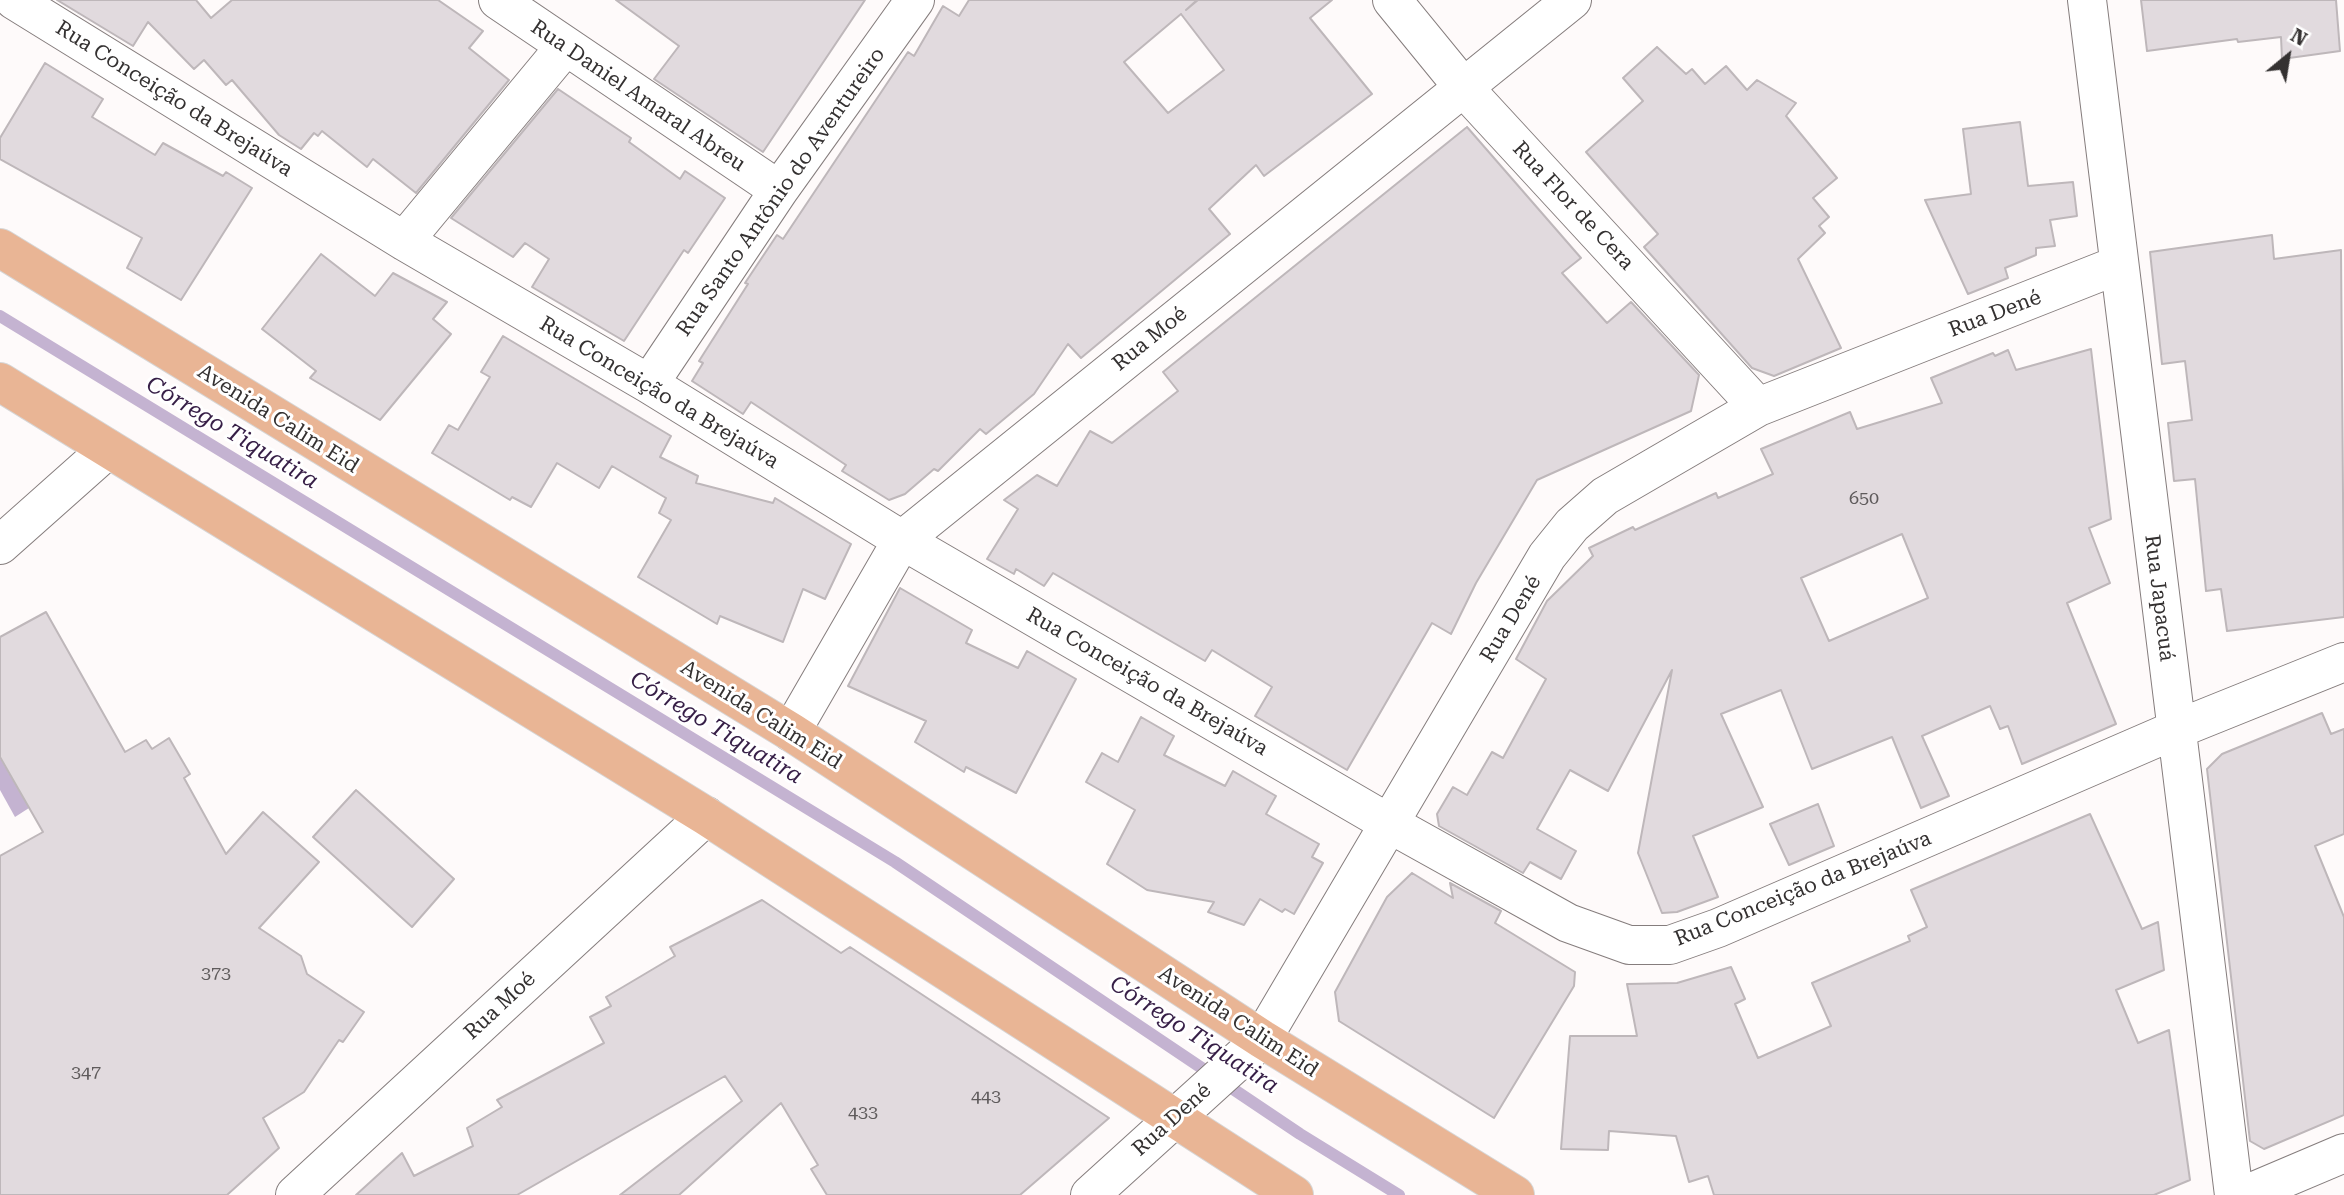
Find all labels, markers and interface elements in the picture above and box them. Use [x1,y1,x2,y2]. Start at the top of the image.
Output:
street label: Rua Daniel Amaral Abreu [526,15,750,177]
street label: Rua Conceição da Brejaúva [51,16,297,182]
north arrow [2253,21,2323,91]
text: N [2287,24,2311,51]
street label: Rua Santo Antônio do Aventureiro [671,43,891,341]
street label: Rua Flor de Cera [1507,136,1639,276]
street label: Rua Dené [1945,285,2045,343]
street label: Rua Moé [1108,301,1192,377]
street label: Rua Conceição da Brejaúva [535,312,783,474]
street label: Avenida Calim Eid [193,359,363,479]
water label: Córrego Tiquatira [141,371,323,495]
house number: 650 [1849,488,1879,510]
street label: Rua Japacuá [2139,533,2179,663]
street label: Rua Dené [1475,571,1547,667]
street label: Rua Conceição da Brejaúva [1022,602,1272,762]
street label: Avenida Calim Eid [676,655,846,775]
water label: Córrego Tiquatira [625,666,807,790]
street label: Rua Conceição da Brejaúva [1671,826,1935,952]
street label: Avenida Calim Eid [1153,961,1323,1083]
house number: 373 [201,963,231,985]
street label: Rua Moé [459,967,541,1045]
water label: Córrego Tiquatira [1104,970,1284,1100]
house number: 347 [71,1062,101,1084]
street label: Rua Dené [1128,1078,1216,1162]
house number: 443 [971,1086,1001,1108]
house number: 433 [848,1102,878,1124]

